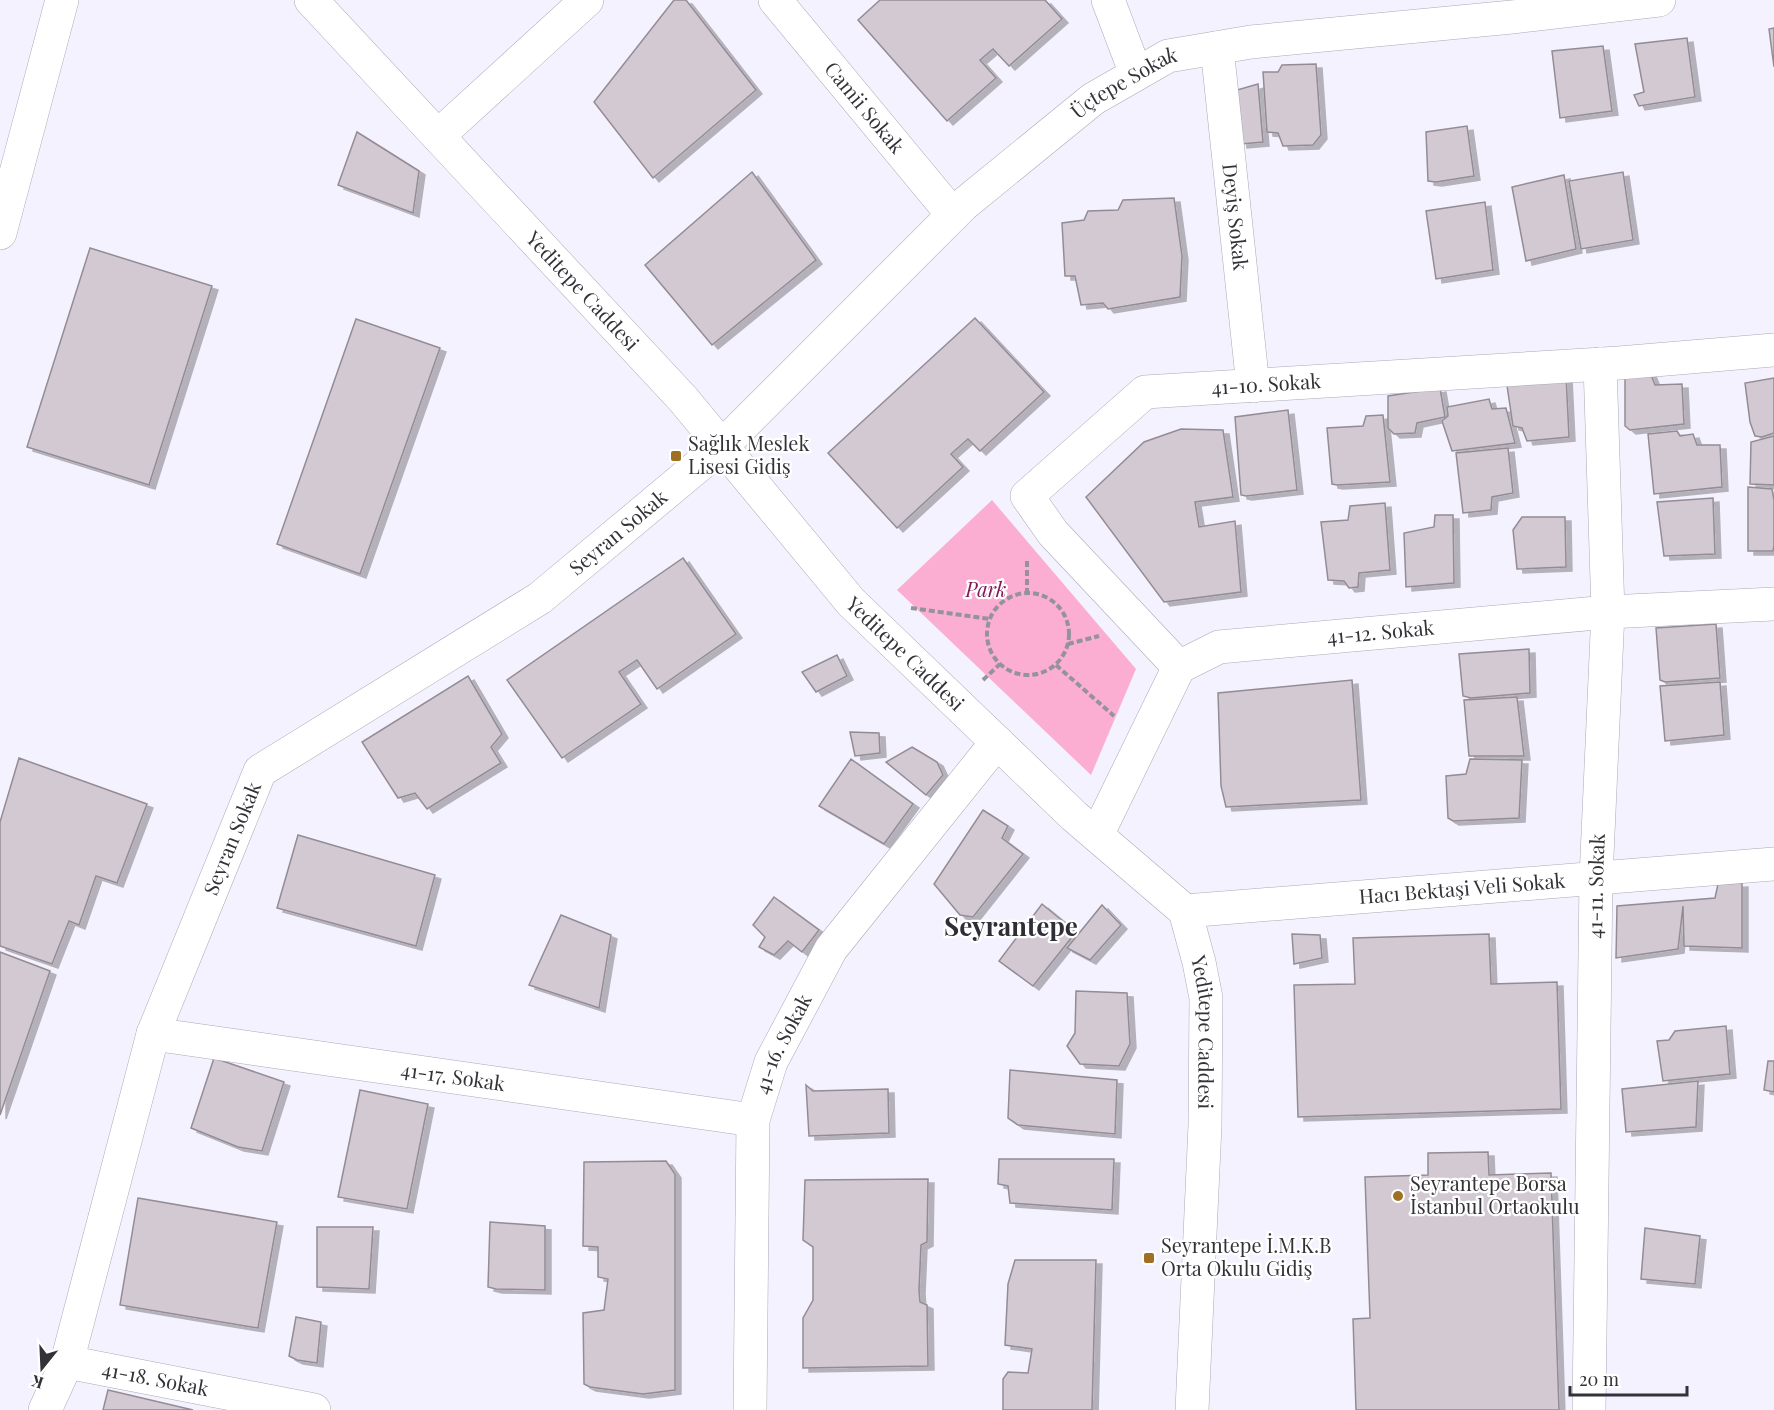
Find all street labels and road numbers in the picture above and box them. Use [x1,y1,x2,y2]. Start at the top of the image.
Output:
street label: Üçtepe Sokak [1064,40,1179,124]
street label: Camii Sokak [819,55,911,158]
street label: Deyiş Sokak [1217,162,1256,272]
street label: Yeditepe Caddesi [520,224,646,356]
street label: 41-10. Sokak [1211,366,1322,400]
street label: Seyran Sokak [563,483,672,580]
street label: Yeditepe Caddesi [841,589,971,716]
street label: 41-12. Sokak [1326,613,1435,649]
street label: Seyran Sokak [196,777,266,899]
street label: 41-11. Sokak [1580,833,1610,939]
street label: Hacı Bektaşi Veli Sokak [1358,866,1566,909]
street label: Yeditepe Caddesi [1186,951,1221,1109]
street label: 41-16. Sokak [747,988,817,1097]
street label: 41-17. Sokak [399,1055,507,1096]
street label: 41-18. Sokak [100,1354,211,1401]

